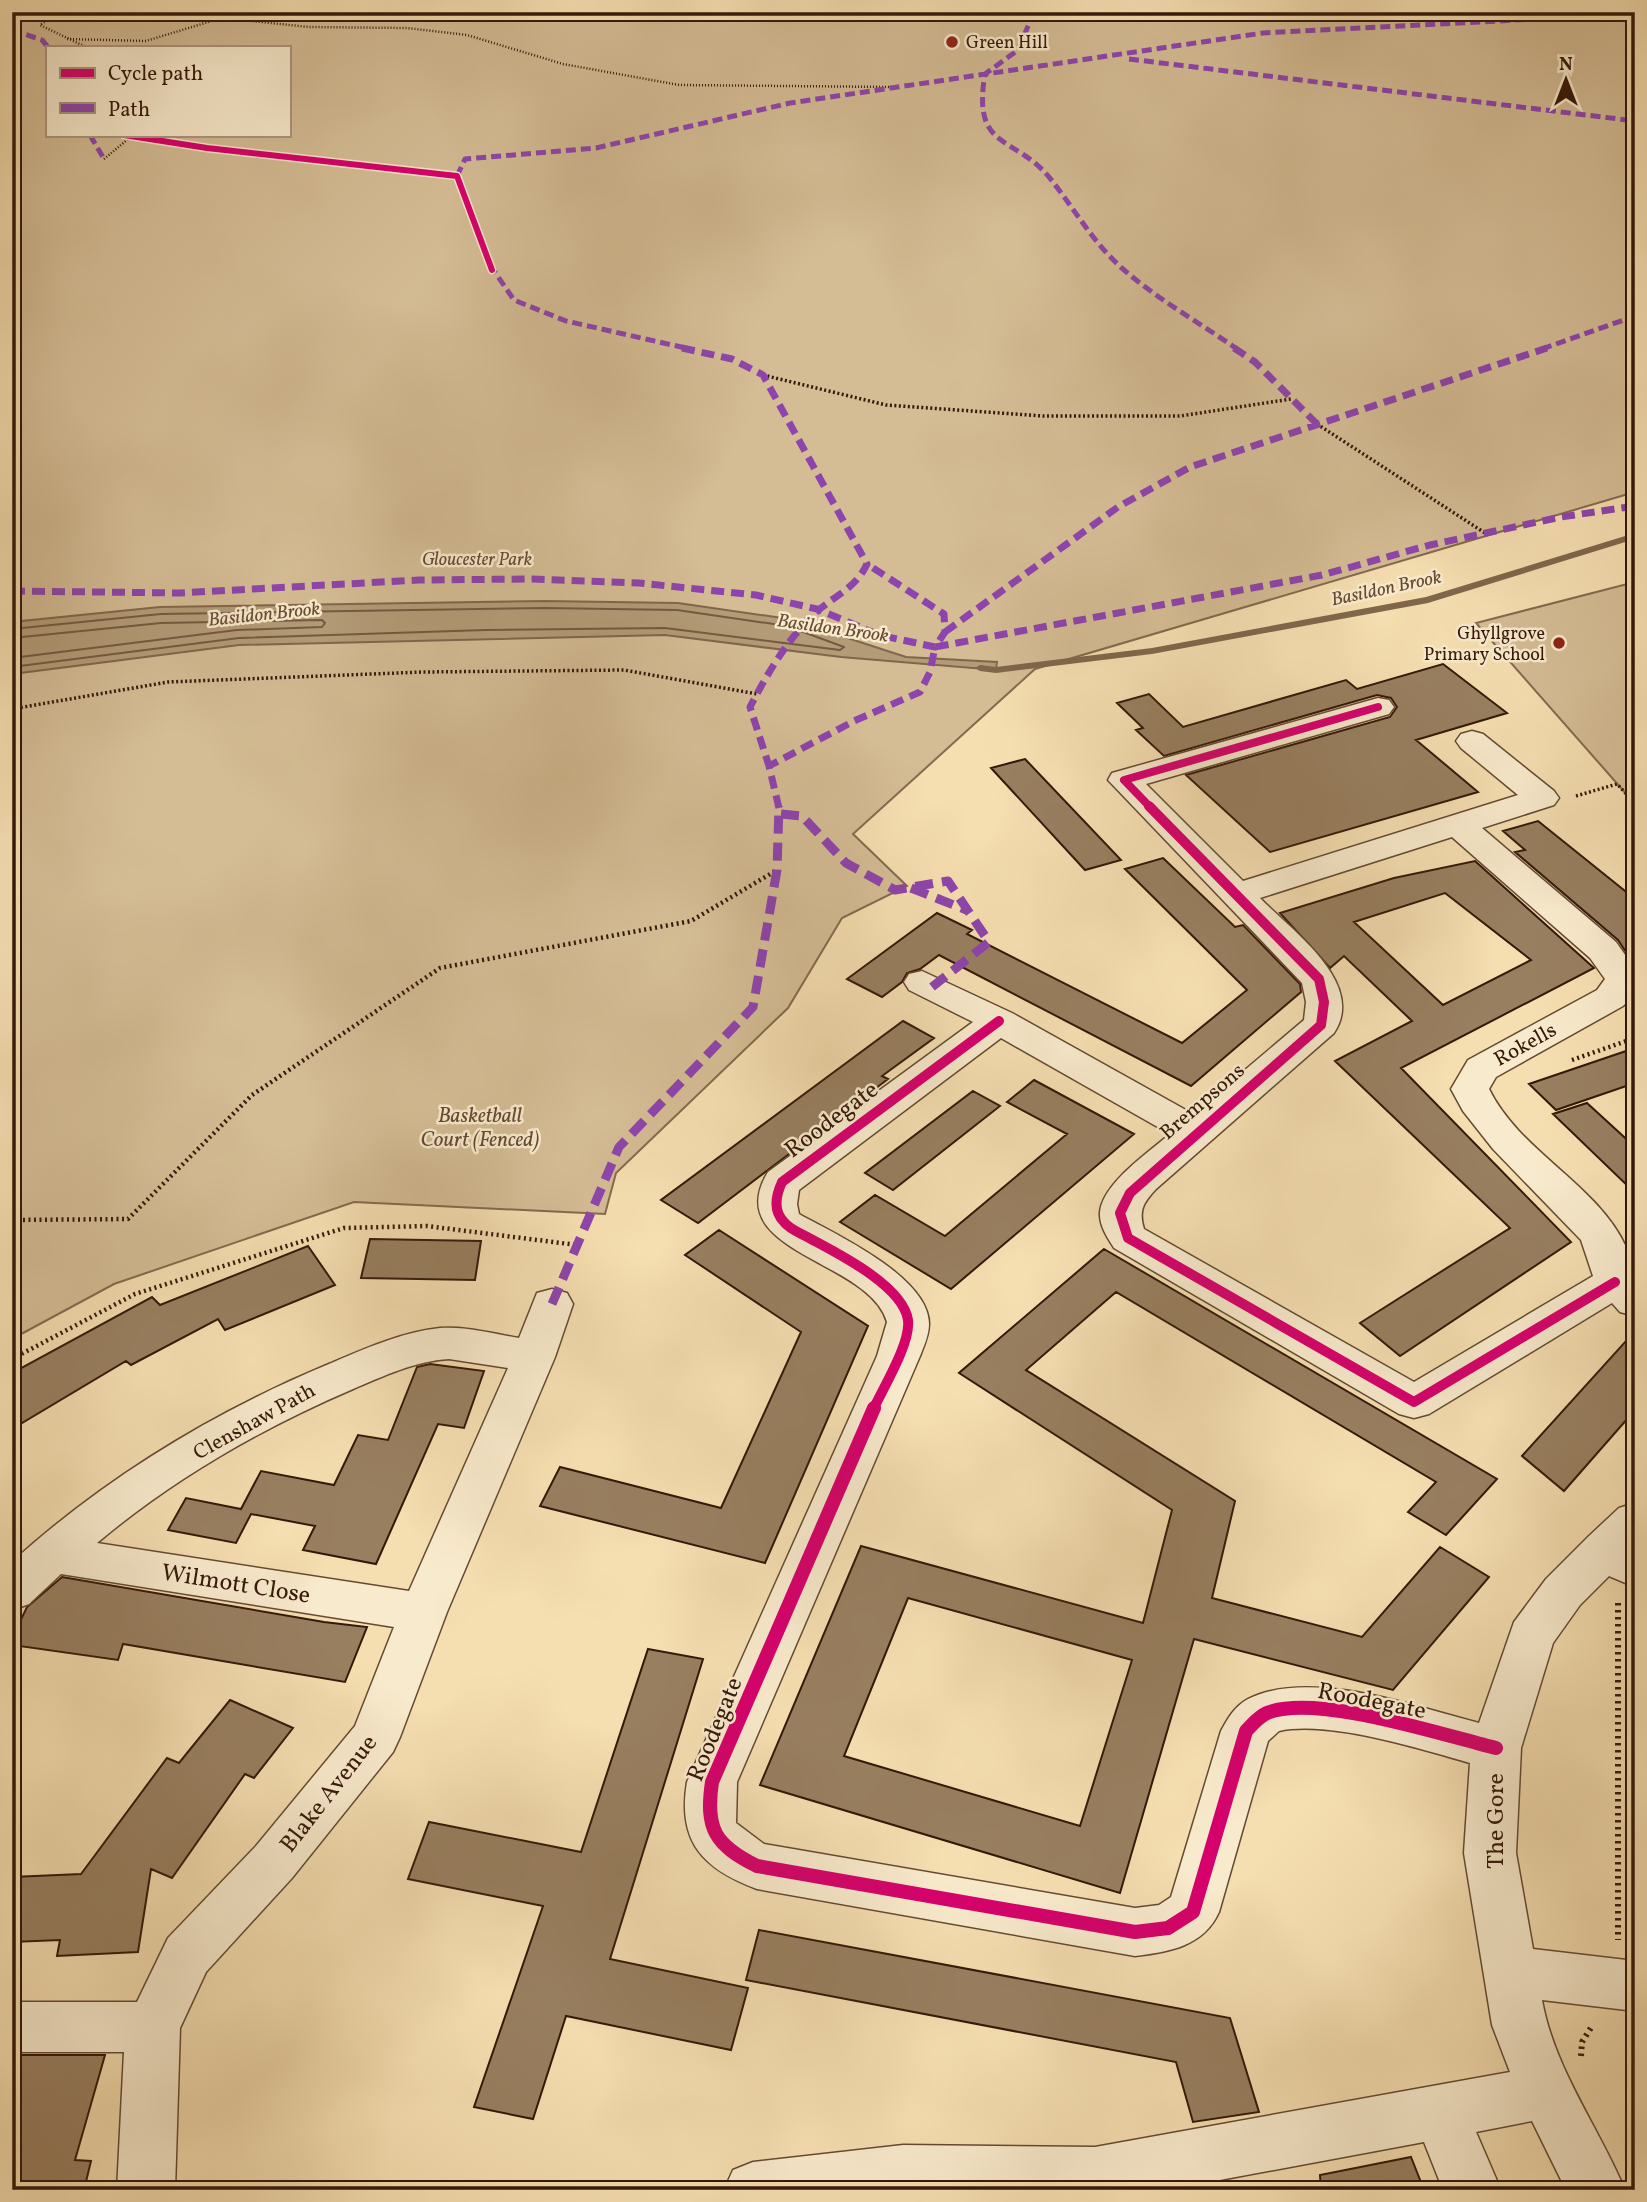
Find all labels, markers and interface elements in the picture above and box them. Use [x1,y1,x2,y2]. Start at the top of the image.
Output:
place label: Green Hill [966,31,1048,56]
marker: Green Hill [944,34,960,50]
legend [46,46,290,136]
north arrow [1532,46,1602,116]
text: N [1559,52,1573,78]
text: Cycle path [108,60,203,89]
text: Path [108,96,150,125]
park label: Gloucester Park [422,548,532,573]
water label: Basildon Brook [1329,565,1444,613]
water label: Basildon Brook [207,596,322,634]
water label: Basildon Brook [775,608,890,650]
place label: Ghyllgrove Primary School [1424,622,1545,668]
marker: Ghyllgrove Primary School [1551,635,1567,651]
street label: Rokells [1489,1016,1562,1074]
street label: Brempsons [1154,1057,1252,1147]
street label: Roodegate [778,1074,886,1167]
park label: Basketball Court (Fenced) [420,1102,540,1155]
street label: Clenshaw Path [188,1377,321,1468]
street label: Wilmott Close [159,1556,313,1614]
street label: Roodegate [680,1672,752,1787]
street label: Roodegate [1314,1675,1429,1729]
street label: Blake Avenue [273,1728,387,1860]
street label: The Gore [1480,1773,1514,1869]

